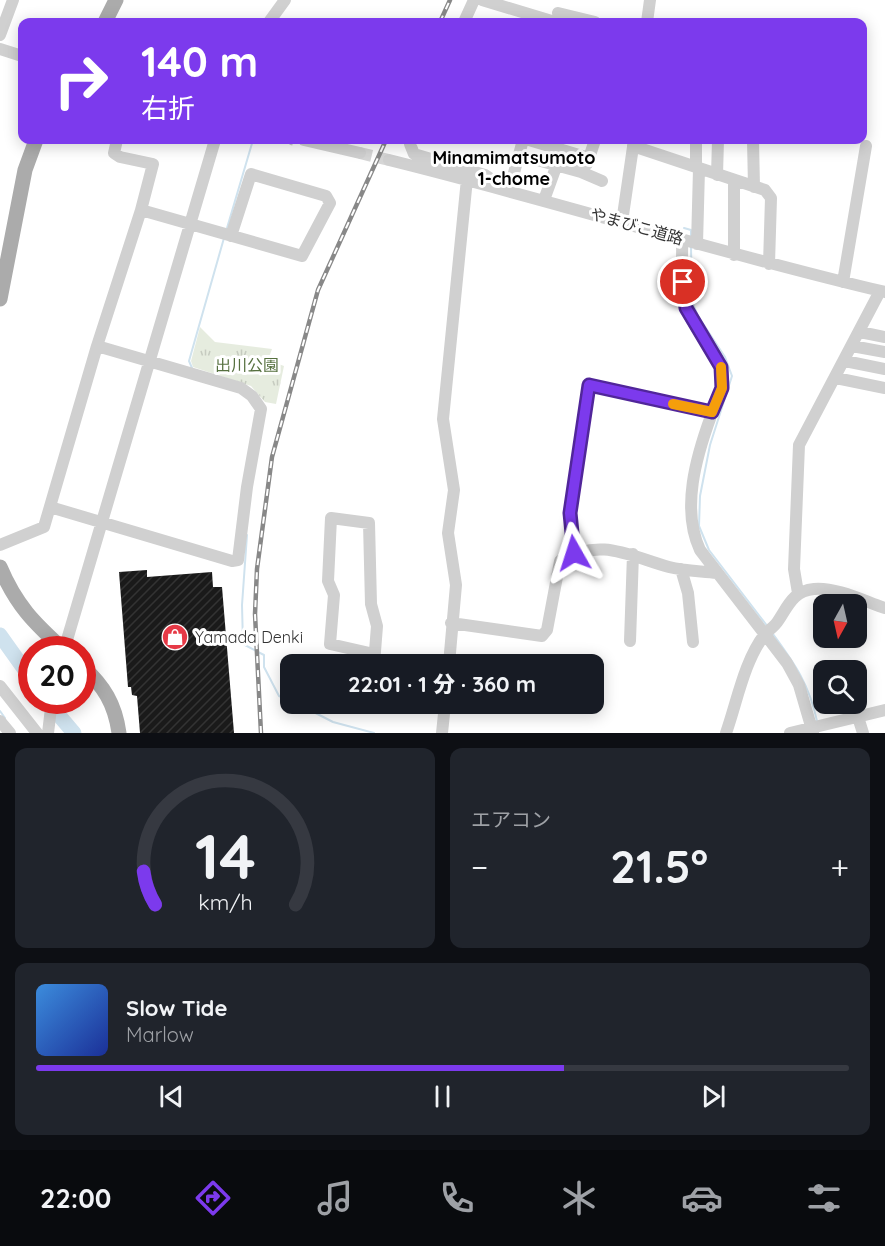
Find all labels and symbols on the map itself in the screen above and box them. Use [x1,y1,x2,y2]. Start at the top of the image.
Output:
district label: Minamimatsumoto 1-chome [432,146,596,190]
street label: やまびこ道路 [588,203,686,249]
pin [657,256,708,307]
park label: 出川公園 [215,355,279,375]
position arrow [542,521,606,585]
north arrow [813,594,867,648]
shop icon: Yamada Denki [160,622,190,652]
place label: Yamada Denki [195,627,303,647]
speed limit sign: 20 [18,636,96,714]

